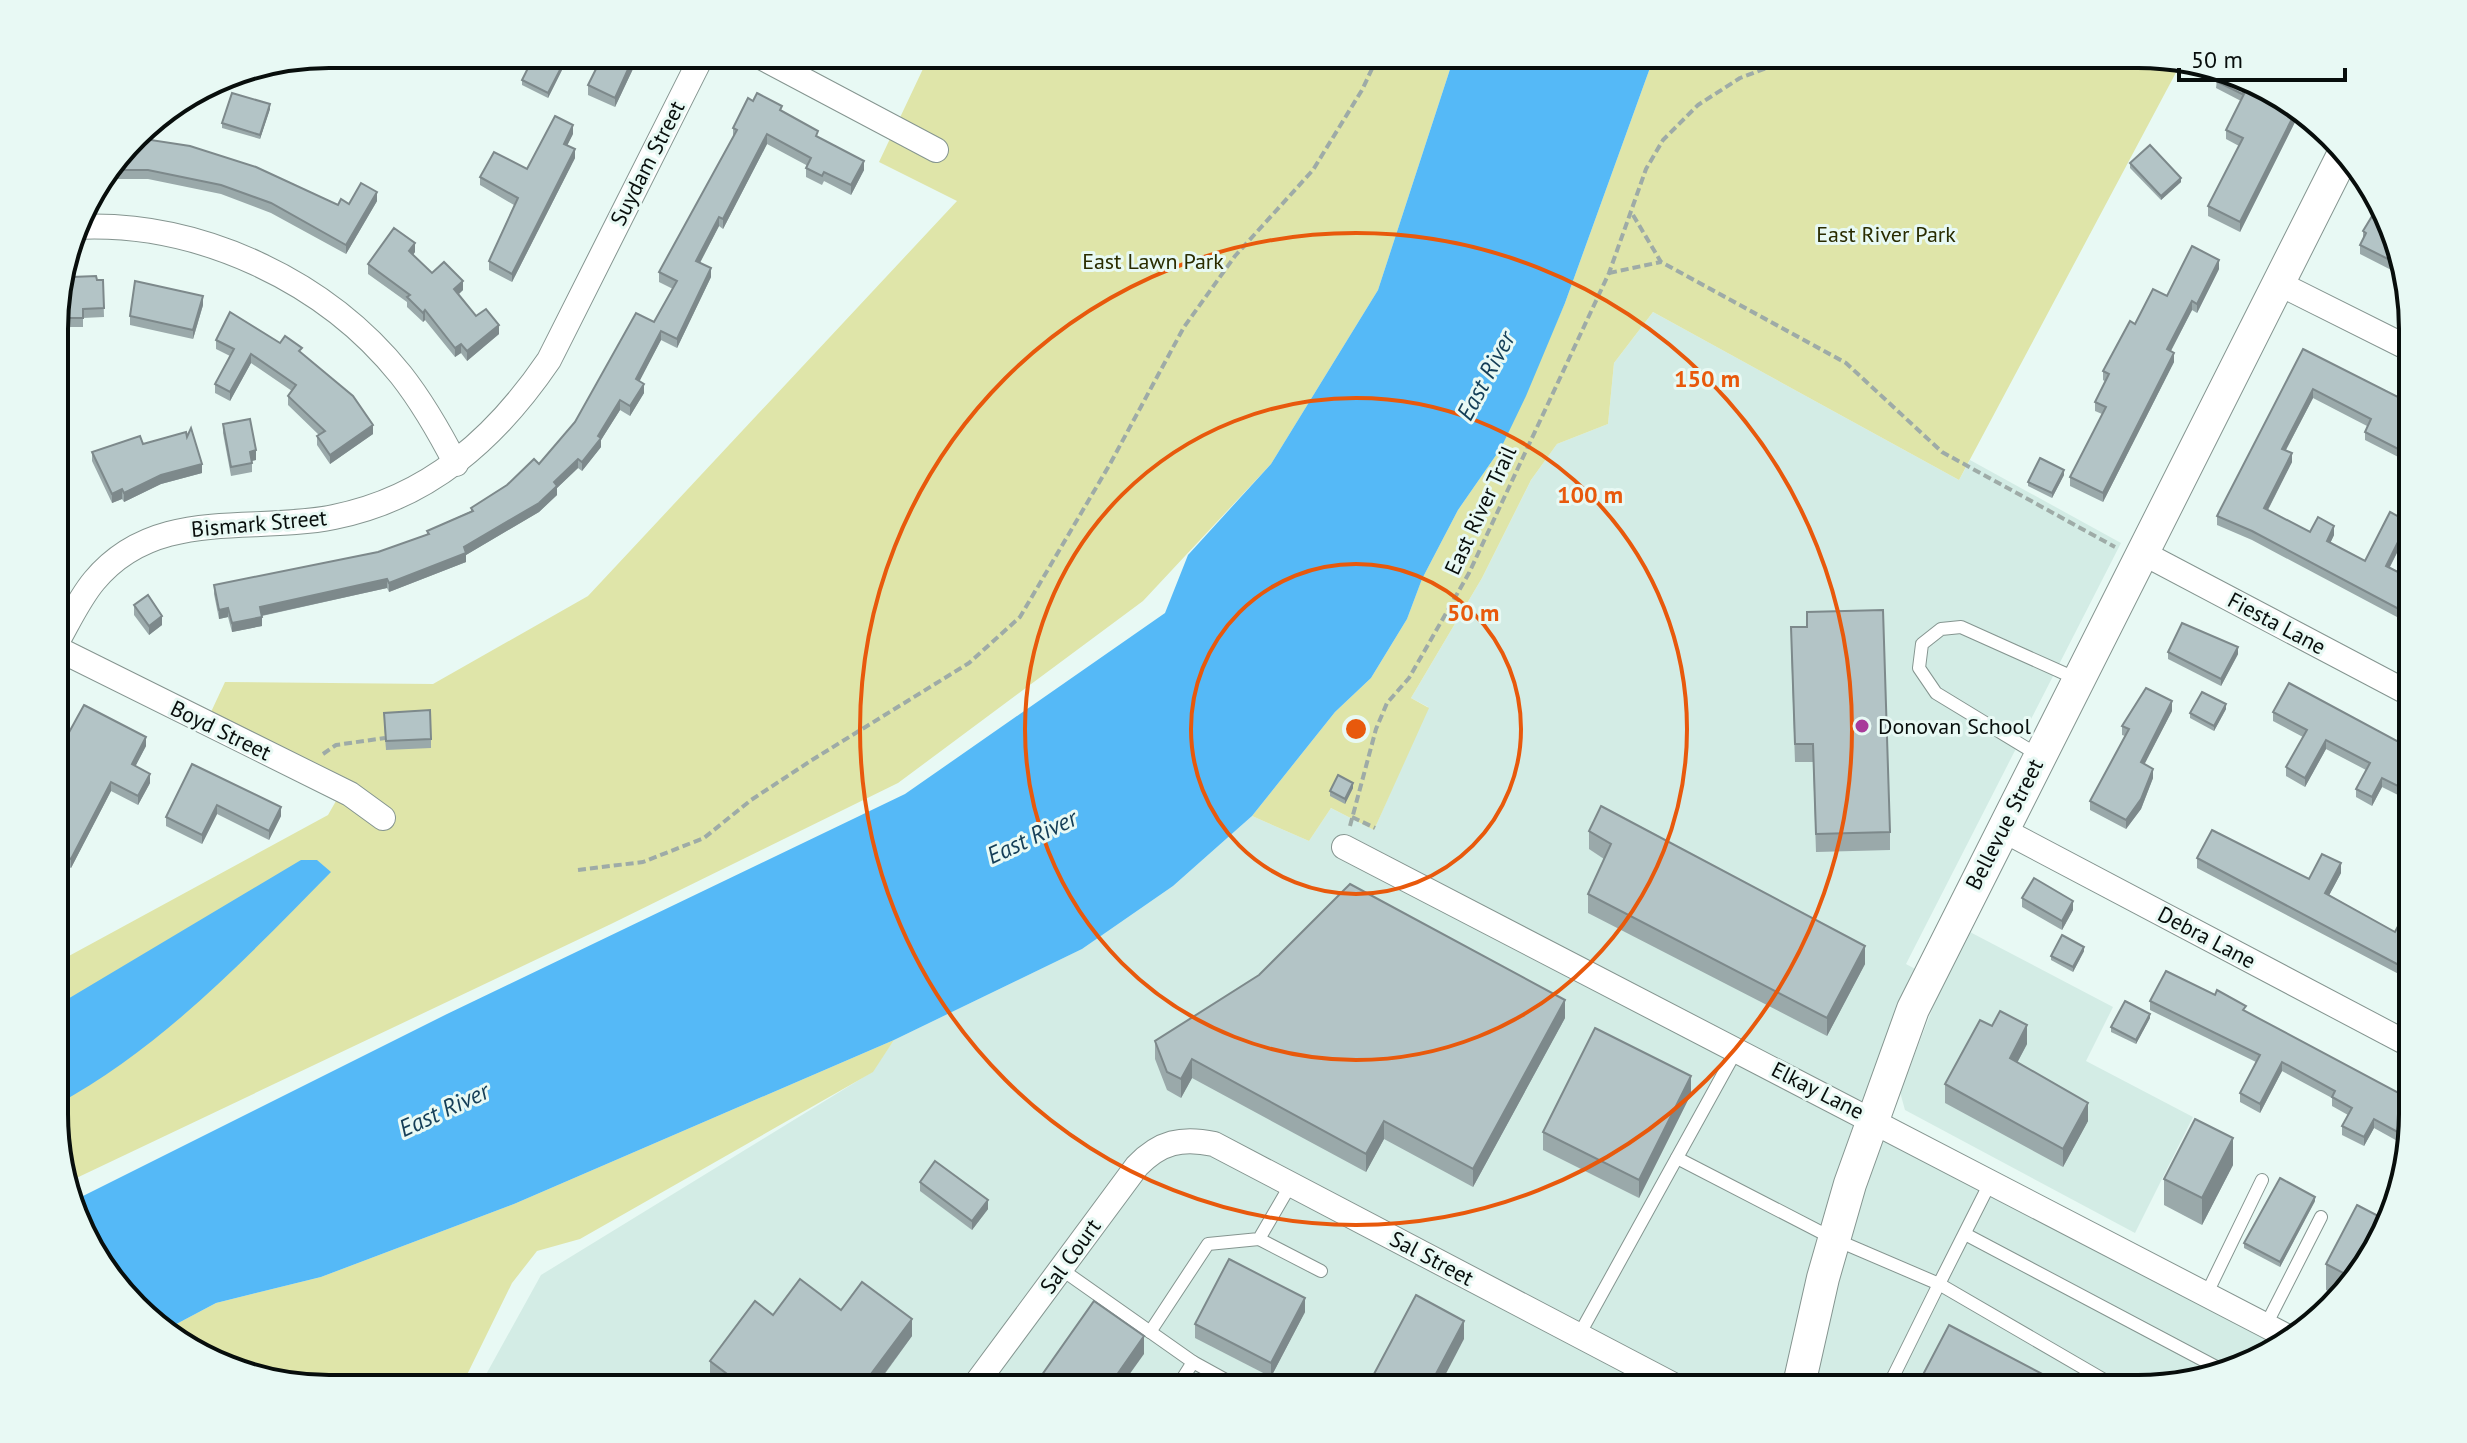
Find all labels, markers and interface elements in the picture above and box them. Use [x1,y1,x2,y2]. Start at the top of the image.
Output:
scale bar [2179,32,2345,82]
text: 50 m [2191,44,2243,75]
street label: Suydam Street [604,95,691,230]
park label: East River Park [1816,220,1956,248]
park label: East Lawn Park [1082,247,1224,275]
water label: East River [1449,324,1523,425]
text: 150 m [1674,363,1740,394]
street label: East River Trail [1438,441,1522,579]
text: 100 m [1557,479,1623,510]
street label: Bismark Street [190,503,329,543]
street label: Fiesta Lane [2223,586,2331,660]
text: 50 m [1447,597,1499,628]
street label: Boyd Street [166,694,276,767]
place label: Donovan School [1878,712,2031,740]
centre of rings [1342,715,1370,743]
marker: Donovan School [1853,717,1871,735]
street label: Bellevue Street [1959,753,2049,894]
water label: East River [982,801,1084,871]
street label: Debra Lane [2153,900,2261,974]
street label: Elkay Lane [1767,1055,1869,1125]
water label: East River [394,1074,496,1144]
street label: Sal Court [1033,1213,1107,1299]
street label: Sal Street [1385,1224,1479,1292]

